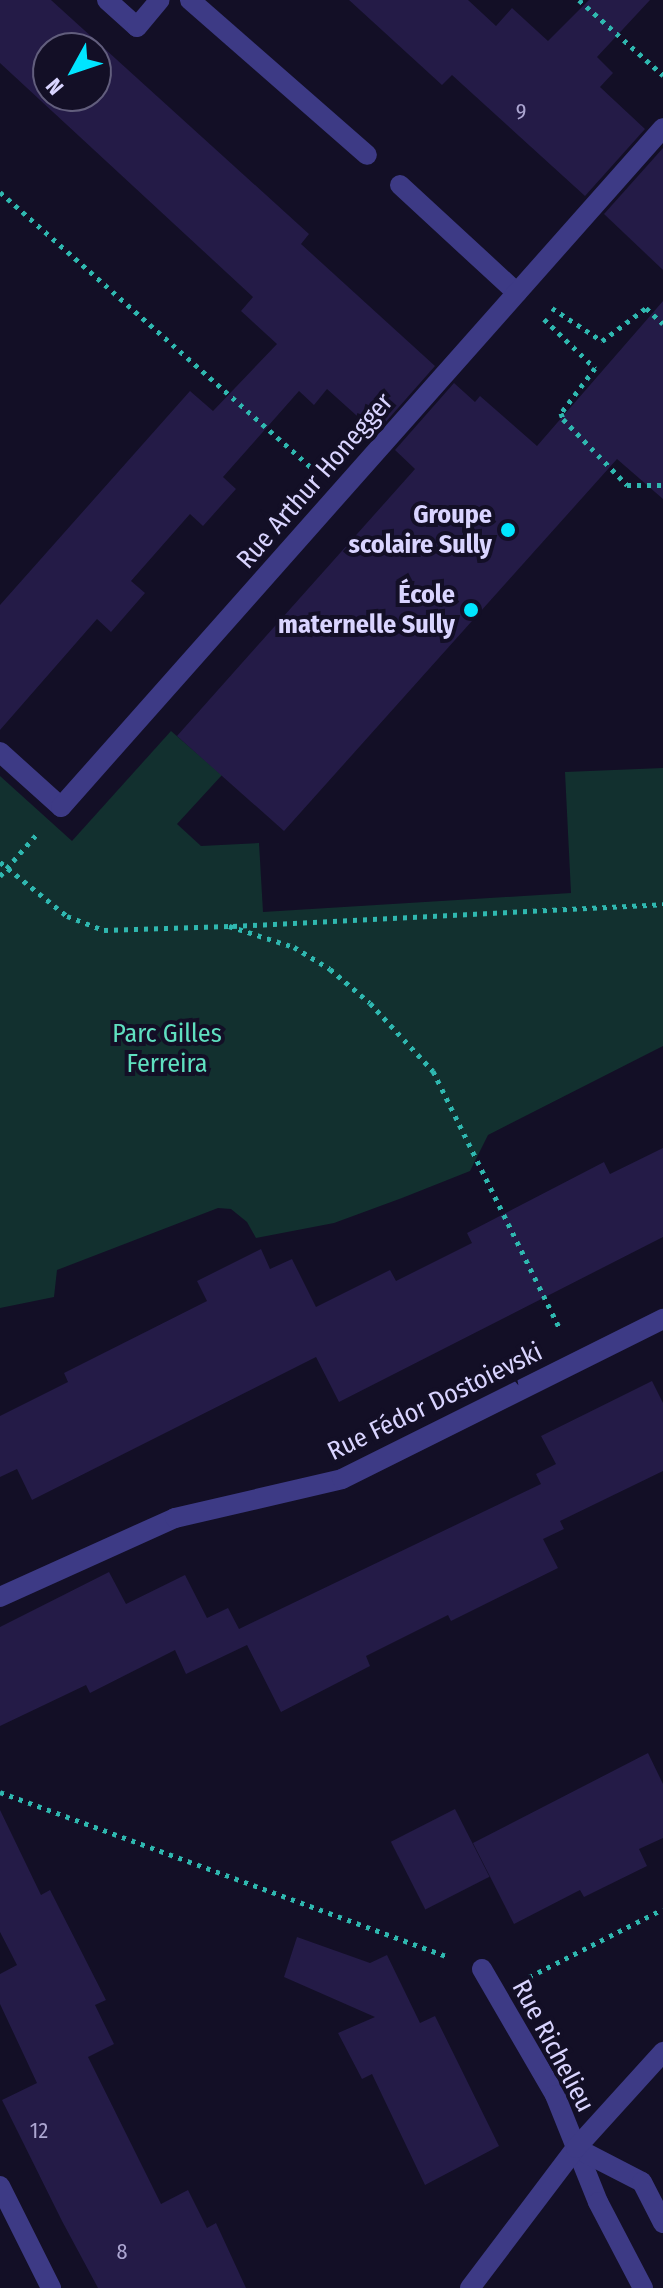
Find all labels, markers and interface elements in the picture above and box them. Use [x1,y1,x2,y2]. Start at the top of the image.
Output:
north arrow [32,32,112,112]
text: N [40,73,69,100]
house number: 9 [516,99,526,125]
street label: Rue Arthur Honegger [230,387,400,575]
place label: Groupe scolaire Sully [349,499,492,560]
marker: Groupe scolaire Sully [499,521,517,539]
place label: École maternelle Sully [278,579,455,640]
marker: École maternelle Sully [462,601,480,619]
park label: Parc Gilles Ferreira [112,1018,222,1080]
street label: Rue Fédor Dostoievski [323,1336,547,1468]
street label: Rue Richelieu [505,1975,601,2117]
house number: 12 [30,2118,48,2144]
house number: 8 [117,2239,127,2265]

